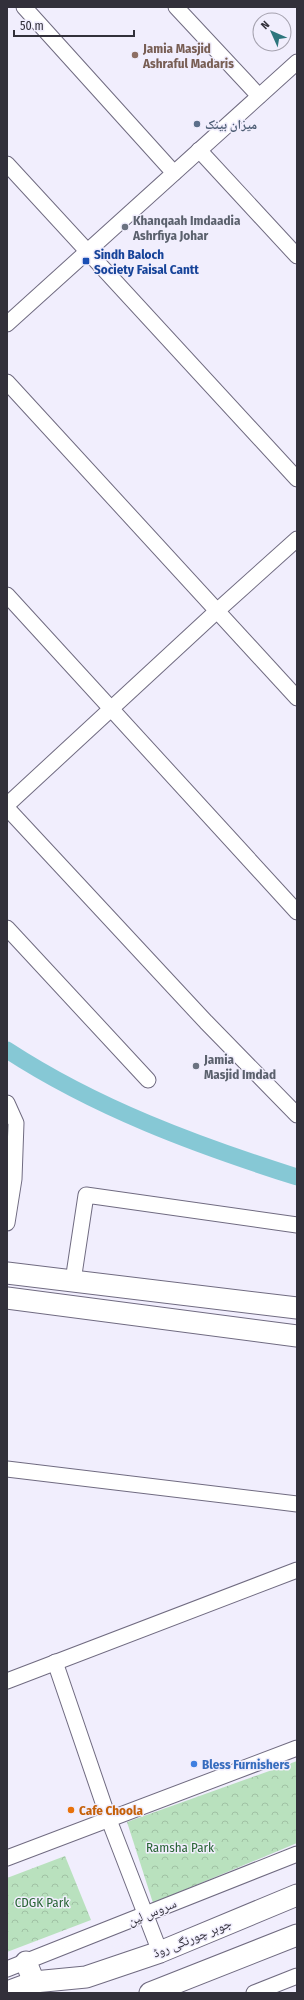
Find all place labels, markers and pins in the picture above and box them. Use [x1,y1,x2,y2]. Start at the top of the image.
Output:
place label: Jamia Masjid Ashraful Madaris [142,41,234,71]
marker: Jamia Masjid Ashraful Madaris [130,50,140,60]
place label: میزان بینک [205,117,257,132]
marker: میزان بینک [192,119,202,129]
place label: Khanqaah Imdaadia Ashrfiya Johar [132,213,241,243]
marker: Khanqaah Imdaadia Ashrfiya Johar [120,222,130,232]
place label: Sindh Baloch Society Faisal Cantt [94,247,199,277]
marker: Sindh Baloch Society Faisal Cantt [81,256,91,266]
place label: Jamia Masjid Imdad [203,1052,276,1082]
marker: Jamia Masjid Imdad [191,1061,201,1071]
place label: Bless Furnishers [202,1757,290,1772]
marker: Bless Furnishers [189,1759,199,1769]
place label: Cafe Choola [79,1803,143,1818]
marker: Cafe Choola [66,1805,76,1815]

